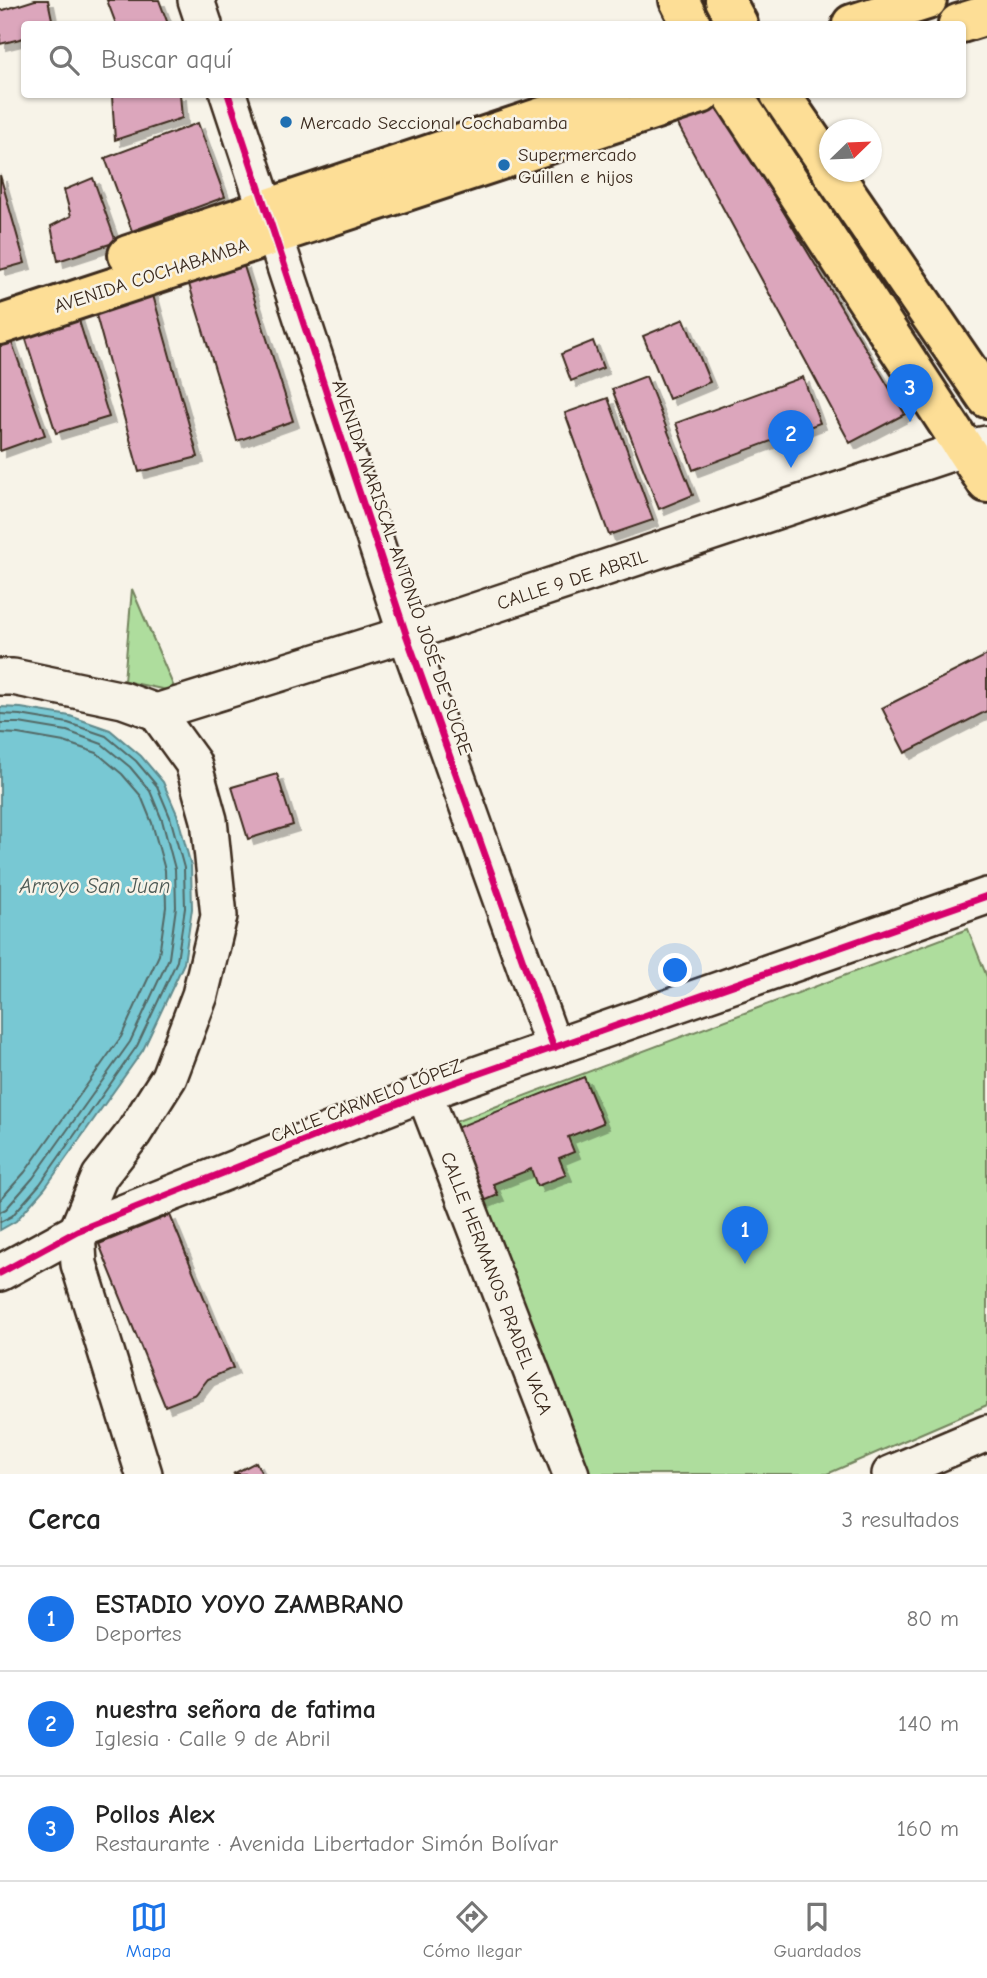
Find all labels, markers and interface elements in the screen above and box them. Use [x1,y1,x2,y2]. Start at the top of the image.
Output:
search box [21,21,966,98]
icon: search [45,41,83,79]
text: Buscar aquí [101,45,232,75]
place label: Mercado Seccional Cochabamba [300,112,568,134]
marker: Mercado Seccional Cochabamba [278,114,294,130]
north arrow [819,119,882,182]
place label: Supermercado Guillen e hijos [518,144,637,188]
marker: Supermercado Guillen e hijos [496,157,512,173]
street label: AVENIDA COCHABAMBA [51,234,251,318]
pin: 3 [887,364,933,422]
street label: AVENIDA MARISCAL ANTONIO JOSÉ DE SUCRE [327,377,477,758]
pin: 2 [768,410,814,468]
street label: CALLE 9 DE ABRIL [494,545,651,615]
water label: Arroyo San Juan [19,874,170,898]
your location [658,953,692,987]
street label: CALLE CARMELO LÓPEZ [268,1054,465,1148]
street label: CALLE HERMANOS PRADEL VACA [436,1149,556,1418]
pin: 1 [722,1206,768,1264]
text: Cerca [28,1502,101,1537]
text: 3 resultados [842,1506,959,1533]
text: ESTADIO YOYO ZAMBRANO [95,1590,404,1620]
text: 1 [46,1605,56,1632]
text: 80 m [906,1605,959,1632]
text: Deportes [95,1620,182,1647]
text: nuestra señora de fatima [95,1695,376,1725]
text: 2 [45,1710,57,1737]
text: 140 m [898,1710,959,1737]
text: Iglesia · Calle 9 de Abril [95,1725,330,1752]
text: Pollos Alex [95,1800,215,1830]
text: 3 [45,1815,57,1842]
text: 160 m [897,1815,959,1842]
text: Restaurante · Avenida Libertador Simón Bolívar [95,1830,558,1857]
tab: Mapa [126,1898,171,1962]
tab: Cómo llegar [423,1898,522,1962]
tab: Guardados [773,1898,861,1962]

